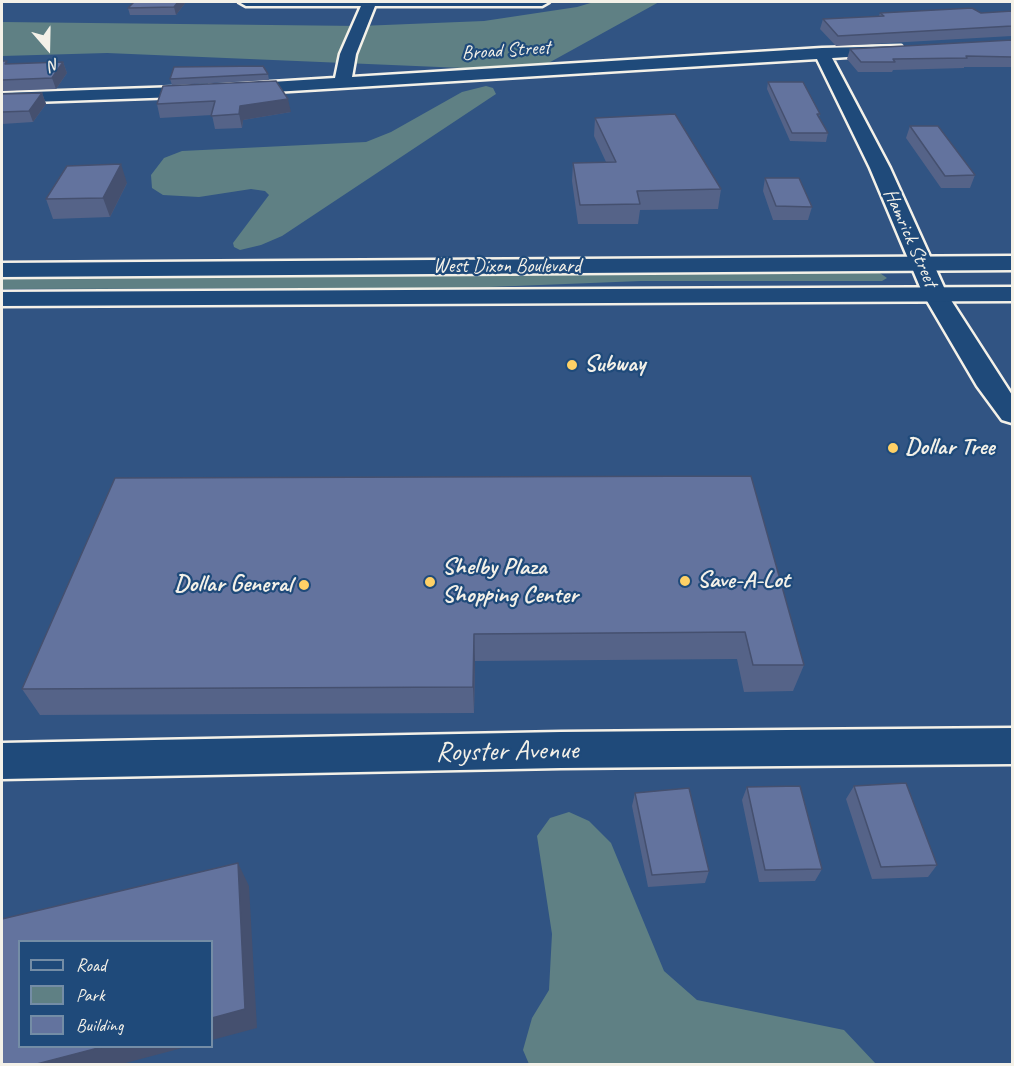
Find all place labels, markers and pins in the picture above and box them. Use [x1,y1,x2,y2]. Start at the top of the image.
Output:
place label: Subway [584,351,645,379]
marker: Subway [565,358,579,372]
place label: Dollar Tree [905,434,995,462]
marker: Dollar Tree [886,441,900,455]
place label: Shelby Plaza Shopping Center [442,554,578,610]
place label: Save-A-Lot [697,567,790,595]
place label: Dollar General [174,571,292,599]
marker: Save-A-Lot [678,574,692,588]
marker: Shelby Plaza Shopping Center [423,575,437,589]
marker: Dollar General [297,578,311,592]

